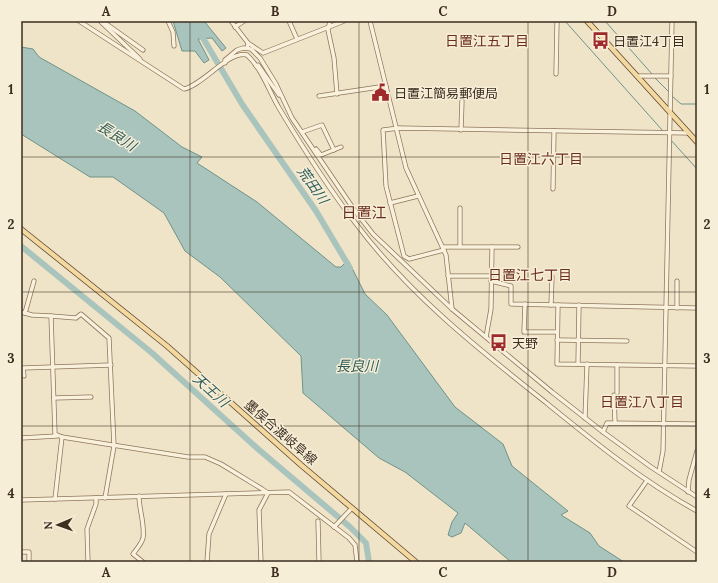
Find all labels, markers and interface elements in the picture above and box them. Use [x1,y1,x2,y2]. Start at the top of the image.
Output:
text: A [102,3,111,20]
text: B [271,3,280,20]
text: C [439,3,448,20]
text: D [607,3,617,20]
bus stop icon: 日置江4丁目 [590,31,610,51]
district label: 日置江五丁目 [445,32,529,50]
place label: 日置江4丁目 [613,33,685,50]
text: 1 [8,81,14,98]
text: 1 [704,81,710,98]
public building icon: 日置江簡易郵便局 [371,83,391,103]
place label: 日置江簡易郵便局 [394,85,498,102]
water label: 長良川 [94,117,141,156]
district label: 日置江六丁目 [499,150,583,168]
water label: 荒田川 [294,163,334,209]
district label: 日置江 [341,203,387,222]
text: 2 [8,216,15,233]
text: 2 [704,216,711,233]
district label: 日置江七丁目 [488,266,572,284]
bus stop icon: 天野 [489,333,509,353]
place label: 天野 [512,335,538,352]
text: 3 [7,350,15,367]
text: 3 [703,350,711,367]
water label: 長良川 [336,357,380,375]
water label: 天王川 [189,369,234,412]
district label: 日置江八丁目 [600,393,684,411]
street label: 墨俣合渡岐阜線 [241,396,321,469]
text: 4 [7,485,15,502]
text: 4 [703,485,711,502]
north arrow [38,505,78,545]
text: N [41,520,55,530]
text: A [102,564,111,581]
text: B [271,564,280,581]
text: C [439,564,448,581]
text: D [607,564,617,581]

